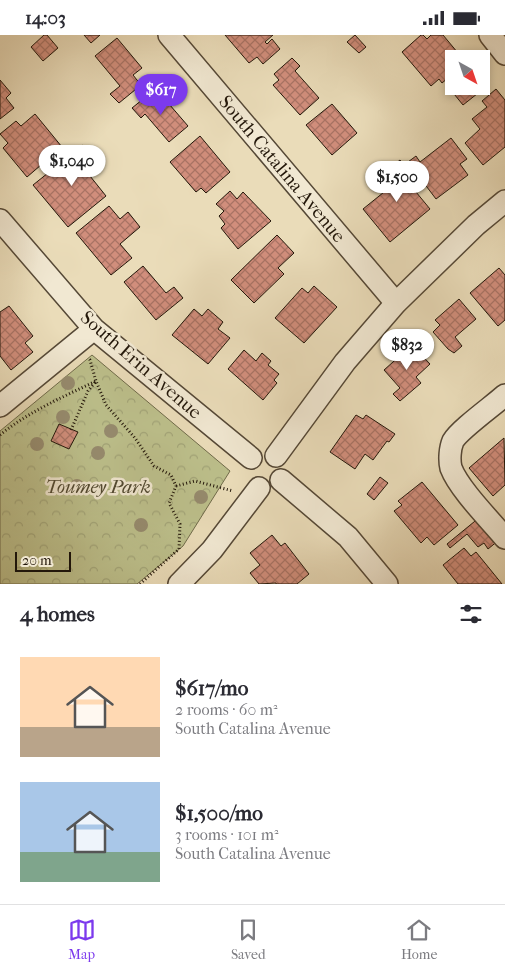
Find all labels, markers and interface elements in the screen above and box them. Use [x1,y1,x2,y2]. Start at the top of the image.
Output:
text: 14:03 [25,7,66,29]
north arrow [445,50,490,95]
map controls [445,50,490,95]
pin: $617 [131,73,191,116]
text: $617 [146,80,176,99]
street label: South Catalina Avenue [214,91,350,247]
pin: $1,040 [31,145,113,187]
text: $1,040 [50,151,94,170]
pin: $1,500 [356,161,438,203]
text: $1,500 [376,167,418,186]
street label: South Erin Avenue [76,306,206,424]
pin: $832 [377,329,437,371]
text: $832 [391,335,423,354]
park label: Toumey Park [45,476,151,498]
scale bar [15,549,71,572]
text: 20 m [22,552,52,569]
icon: filters [457,600,485,628]
text: 4 homes [20,602,95,626]
text: $617/mo [175,676,248,700]
icon: home [60,677,120,737]
text: 2 rooms · 60 m² [175,700,278,719]
text: South Catalina Avenue [175,719,331,738]
text: $1,500/mo [175,801,263,825]
icon: home [60,802,120,862]
text: 3 rooms · 101 m² [175,825,278,844]
text: South Catalina Avenue [175,844,331,863]
tab: Map [68,916,96,963]
tab: Saved [231,916,266,963]
tab: Home [401,916,437,963]

